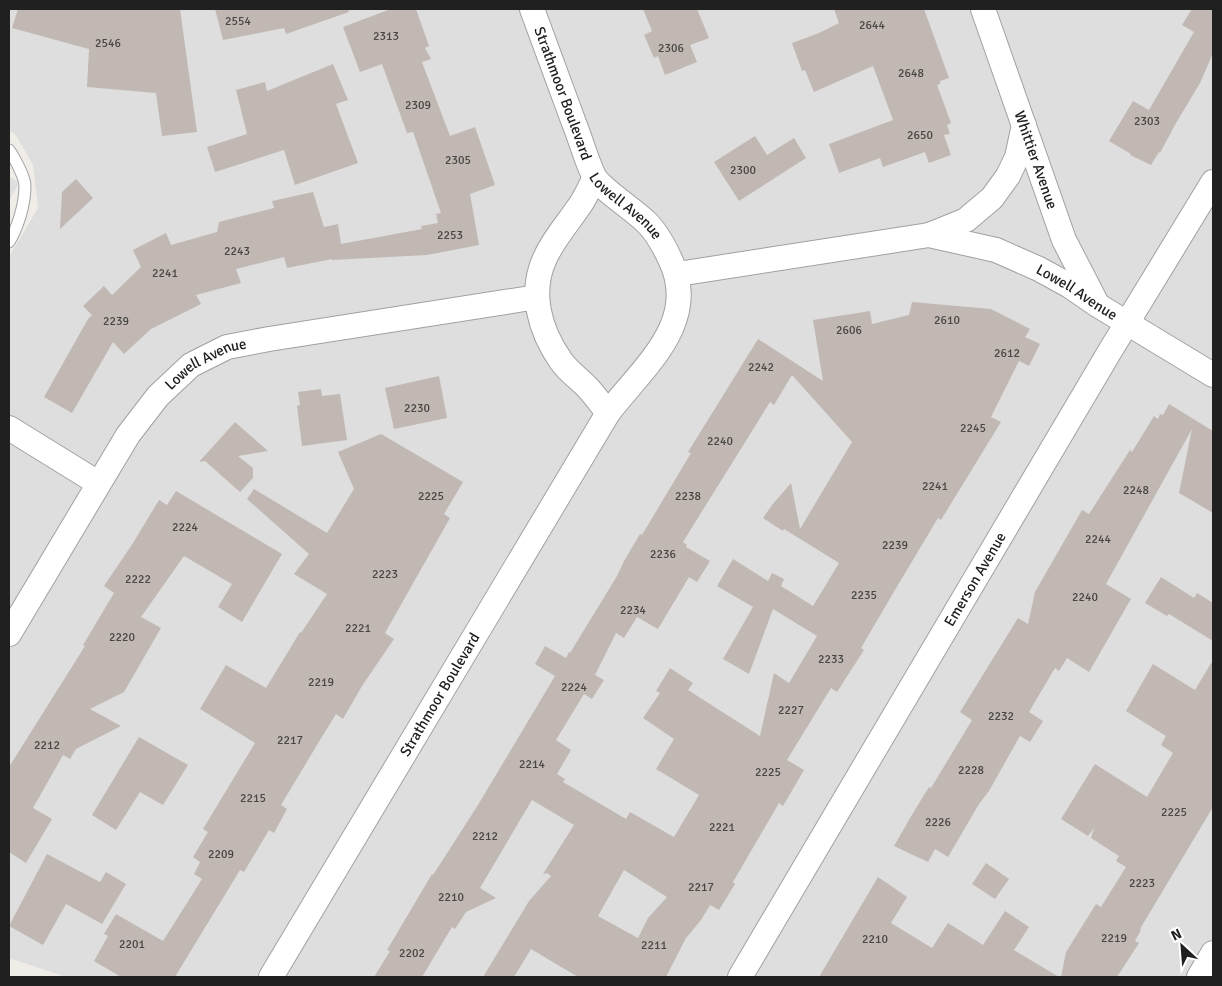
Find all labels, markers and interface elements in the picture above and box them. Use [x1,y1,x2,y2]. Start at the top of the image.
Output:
house number: 2554 [225,14,251,29]
house number: 2644 [859,18,885,33]
street label: Strathmoor Boulevard [530,24,596,163]
house number: 2313 [373,29,399,44]
house number: 2546 [95,36,121,51]
house number: 2306 [658,41,684,56]
house number: 2648 [898,66,924,81]
house number: 2309 [405,98,431,113]
street label: Whittier Avenue [1010,108,1061,212]
house number: 2303 [1134,114,1160,129]
house number: 2650 [907,128,933,143]
house number: 2305 [445,153,471,168]
house number: 2300 [730,163,756,178]
street label: Lowell Avenue [585,169,666,243]
house number: 2253 [437,228,463,243]
house number: 2243 [224,244,250,259]
street label: Lowell Avenue [1033,260,1121,324]
house number: 2241 [152,266,178,281]
house number: 2610 [934,313,960,328]
house number: 2239 [103,314,129,329]
house number: 2606 [836,323,862,338]
street label: Lowell Avenue [161,335,248,394]
house number: 2612 [994,346,1020,361]
house number: 2242 [748,360,774,375]
house number: 2230 [404,401,430,416]
house number: 2245 [960,421,986,436]
house number: 2240 [707,434,733,449]
house number: 2241 [922,479,948,494]
house number: 2248 [1123,483,1149,498]
house number: 2225 [418,489,444,504]
house number: 2238 [675,489,701,504]
house number: 2224 [172,520,198,535]
street label: Emerson Avenue [940,529,1010,630]
house number: 2244 [1085,532,1111,547]
house number: 2239 [882,538,908,553]
house number: 2236 [650,547,676,562]
house number: 2223 [372,567,398,582]
house number: 2222 [125,572,151,587]
house number: 2235 [851,588,877,603]
house number: 2240 [1072,590,1098,605]
house number: 2234 [620,603,646,618]
house number: 2221 [345,621,371,636]
street label: Strathmoor Boulevard [396,629,484,760]
house number: 2220 [109,630,135,645]
house number: 2233 [818,652,844,667]
house number: 2219 [308,675,334,690]
house number: 2224 [561,680,587,695]
house number: 2227 [778,703,804,718]
house number: 2232 [988,709,1014,724]
house number: 2217 [277,733,303,748]
house number: 2212 [34,738,60,753]
house number: 2214 [519,757,545,772]
house number: 2228 [958,763,984,778]
house number: 2225 [755,765,781,780]
house number: 2215 [240,791,266,806]
house number: 2225 [1161,805,1187,820]
house number: 2226 [925,815,951,830]
house number: 2221 [709,820,735,835]
house number: 2212 [472,829,498,844]
house number: 2209 [208,847,234,862]
house number: 2223 [1129,876,1155,891]
house number: 2217 [688,880,714,895]
house number: 2210 [438,890,464,905]
north arrow [1157,921,1207,971]
text: N [1168,925,1185,945]
house number: 2219 [1101,931,1127,946]
house number: 2210 [862,932,888,947]
house number: 2201 [119,937,145,952]
house number: 2211 [641,938,667,953]
house number: 2202 [399,946,425,961]

